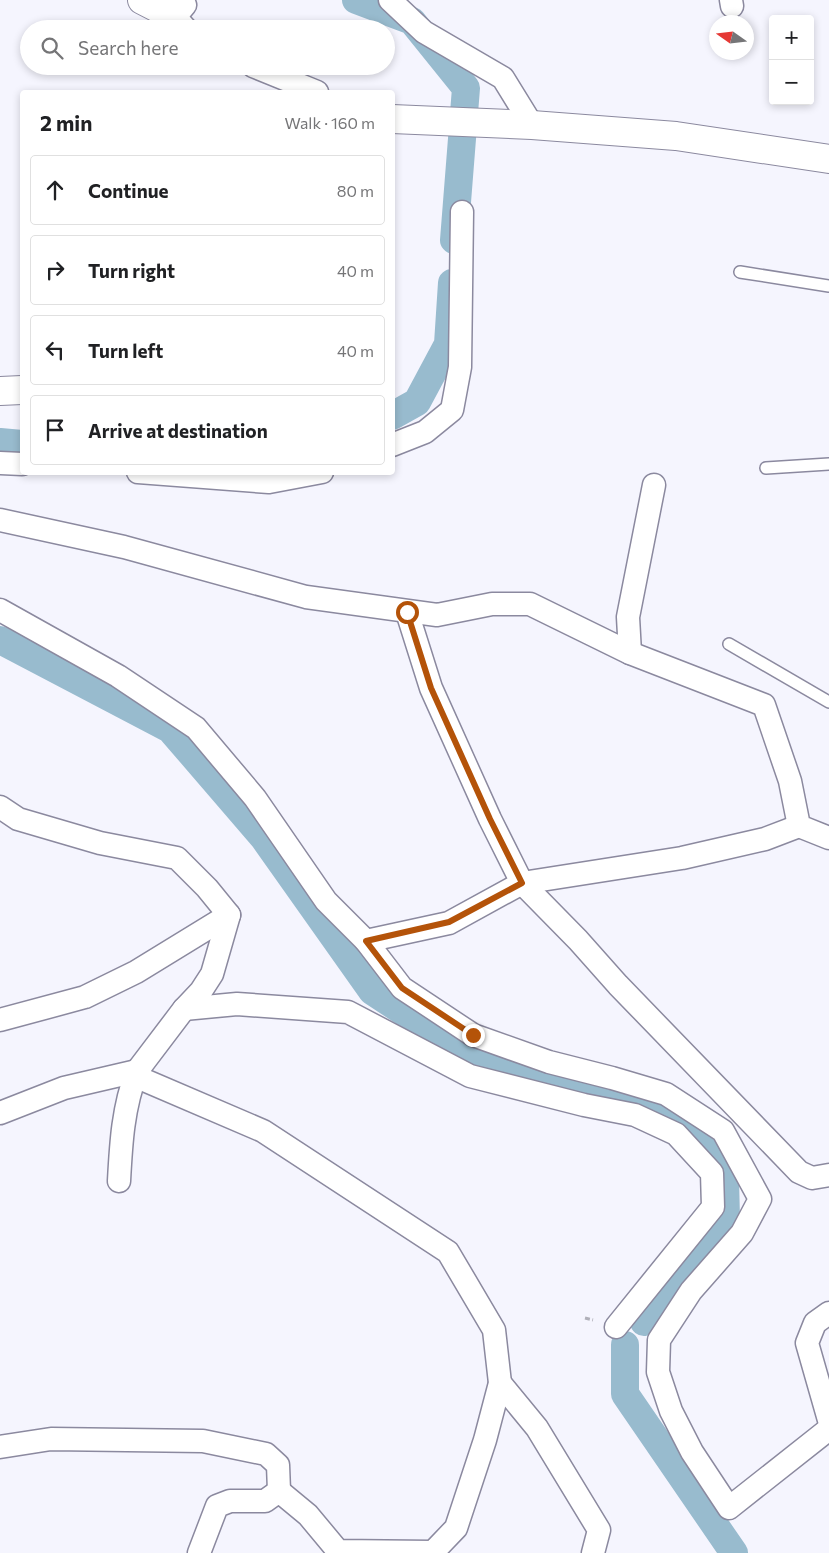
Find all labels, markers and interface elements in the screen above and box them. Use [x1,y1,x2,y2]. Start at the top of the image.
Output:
north arrow [709,15,754,60]
map controls [769,15,814,105]
button: + [769,15,814,60]
search box [20,20,395,75]
icon: search [38,34,66,62]
text: Search here [78,36,178,59]
button: − [769,60,814,105]
text: 2 min [40,110,92,135]
text: Walk · 160 m [285,113,375,132]
icon: ahead [41,176,69,204]
text: Continue [88,179,168,202]
text: 80 m [337,181,374,200]
icon: right [41,256,69,284]
text: Turn right [88,259,175,282]
text: 40 m [337,261,374,280]
icon: left [41,336,69,364]
text: Turn left [88,339,163,362]
text: 40 m [337,341,374,360]
icon: arrive [41,416,69,444]
text: Arrive at destination [88,419,268,442]
route start [396,601,419,624]
route end [462,1024,485,1047]

